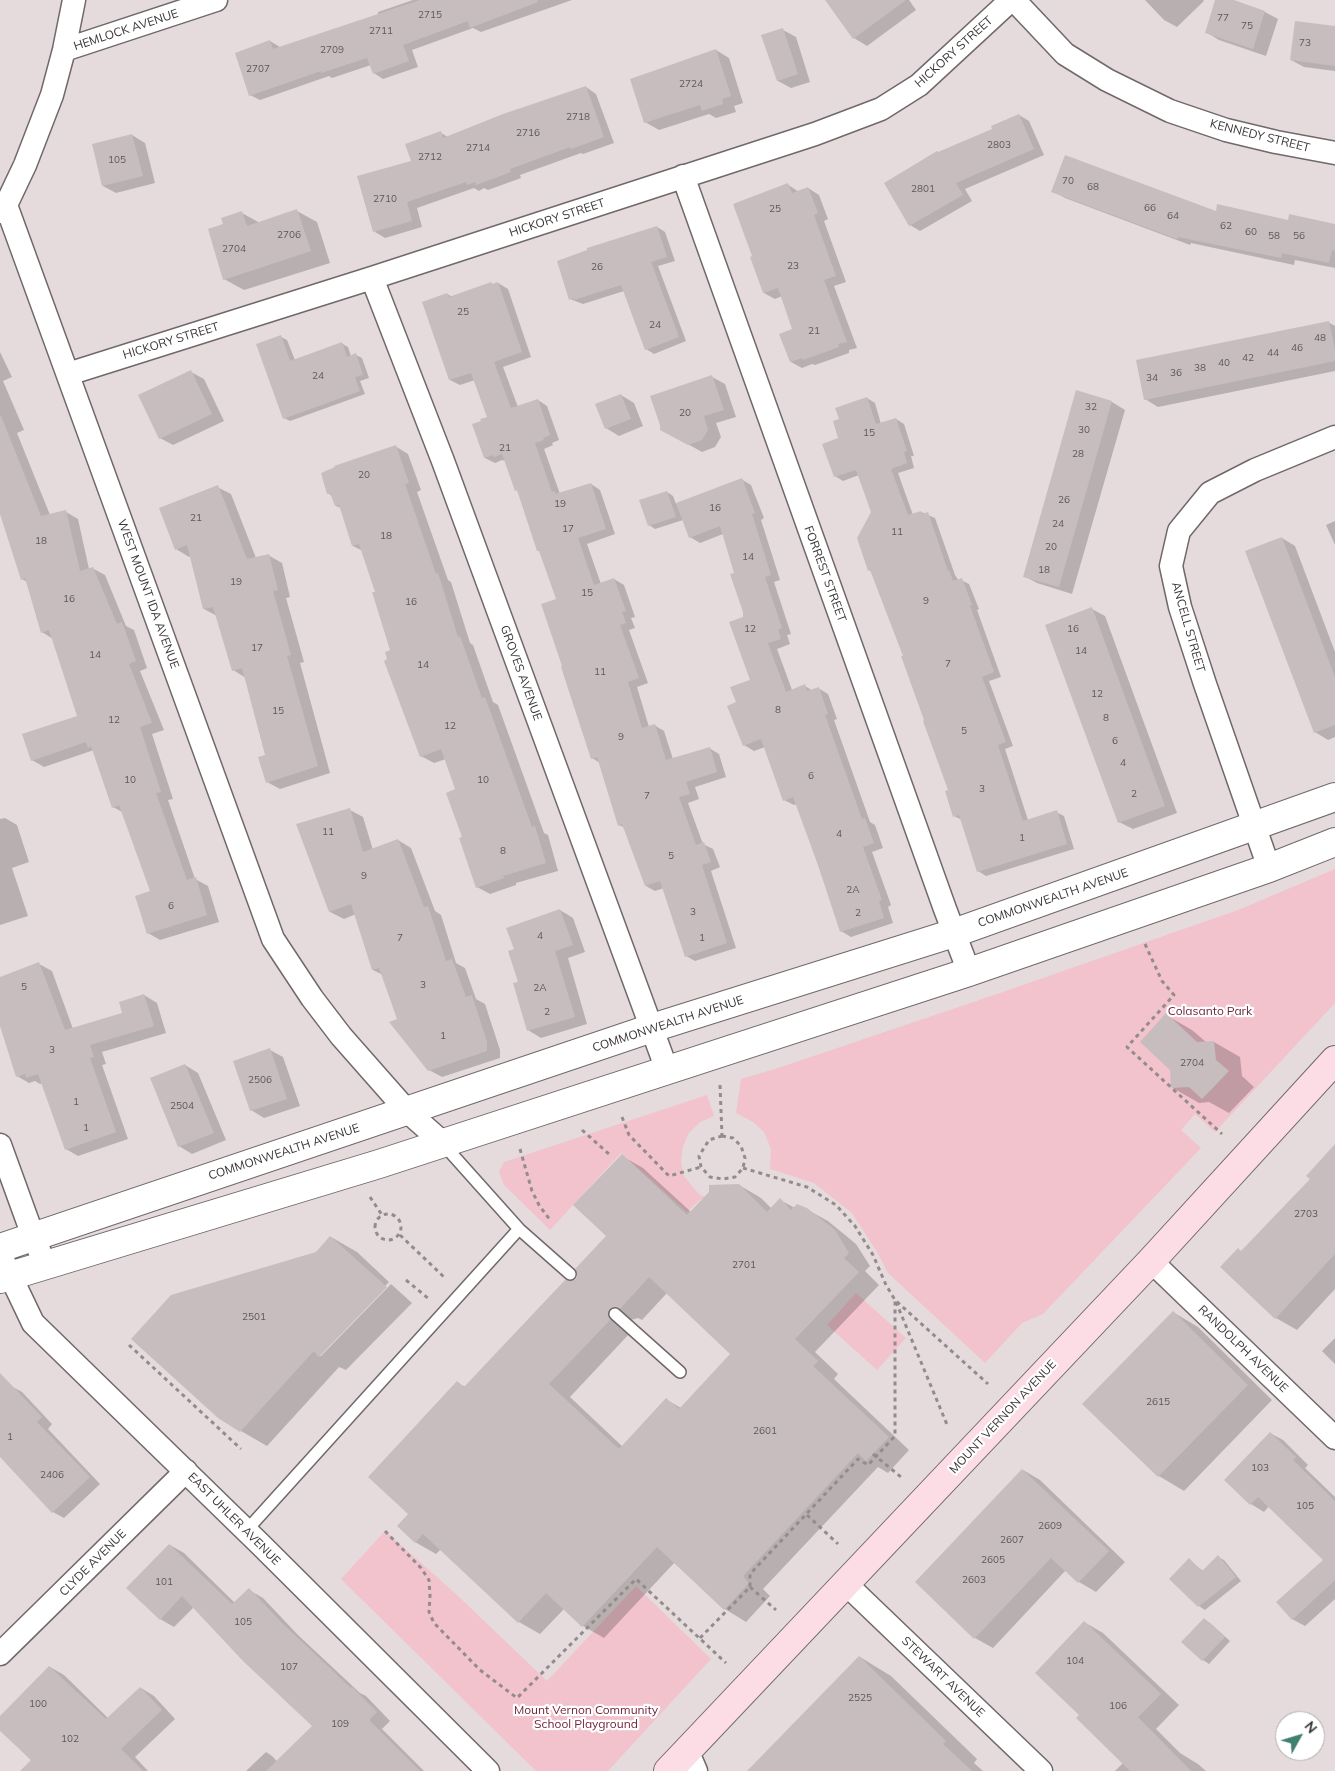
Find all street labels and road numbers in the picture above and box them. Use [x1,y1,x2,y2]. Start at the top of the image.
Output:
street label: HEMLOCK AVENUE [72,6,180,54]
street label: HICKORY STREET [912,13,996,91]
street label: KENNEDY STREET [1209,117,1311,155]
street label: HICKORY STREET [507,196,607,240]
street label: HICKORY STREET [121,320,221,362]
street label: WEST MOUNT IDA AVENUE [114,517,182,671]
street label: FORREST STREET [801,524,849,624]
street label: ANCELL STREET [1168,580,1208,674]
street label: GROVES AVENUE [497,623,545,723]
street label: COMMONWEALTH AVENUE [976,865,1130,931]
street label: COMMONWEALTH AVENUE [591,993,745,1055]
street label: COMMONWEALTH AVENUE [207,1121,361,1183]
street label: RANDOLPH AVENUE [1195,1302,1291,1396]
street label: MOUNT VERNON AVENUE [947,1357,1059,1477]
street label: EAST UHLER AVENUE [185,1470,283,1568]
street label: CLYDE AVENUE [57,1527,129,1599]
street label: STEWART AVENUE [898,1634,988,1720]

